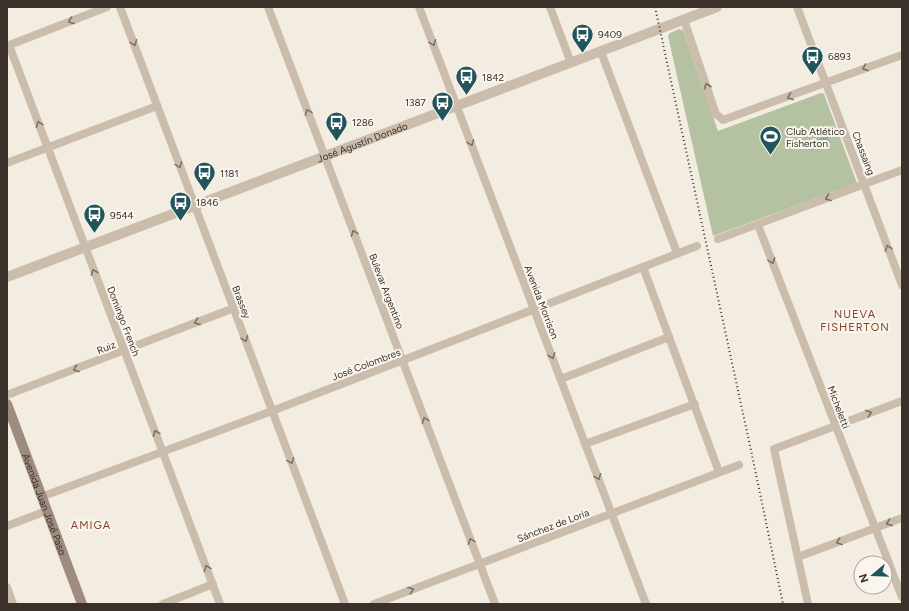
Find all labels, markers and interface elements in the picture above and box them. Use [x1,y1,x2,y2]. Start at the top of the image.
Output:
one-way arrow [67,17,74,25]
bus stop icon: 9409 [569,21,595,54]
place label: 9409 [598,28,622,41]
one-way arrow [129,40,137,47]
one-way arrow [429,40,437,47]
bus stop icon: 6893 [800,43,826,76]
place label: 6893 [828,50,851,63]
bus stop icon: 1842 [454,64,480,97]
one-way arrow [862,64,869,72]
place label: 1842 [482,71,504,84]
one-way arrow [703,83,711,90]
bus stop icon: 1387 [429,89,455,122]
one-way arrow [786,92,793,100]
place label: 1387 [405,96,427,109]
one-way arrow [304,108,312,115]
bus stop icon: 1286 [323,109,349,142]
place label: 1286 [352,116,374,129]
street label: José Agustín Donado [315,119,410,165]
one-way arrow [36,121,44,128]
sports icon: Club Atlético Fisherton [758,124,784,157]
place label: Club Atlético Fisherton [786,125,845,150]
street label: Chassaing [849,129,878,177]
one-way arrow [466,139,474,146]
bus stop icon: 1181 [192,160,218,193]
one-way arrow [175,162,183,169]
place label: 1181 [220,167,239,180]
bus stop icon: 1846 [167,189,193,222]
one-way arrow [825,194,832,202]
place label: 1846 [196,196,218,209]
bus stop icon: 9544 [82,202,108,235]
place label: 9544 [110,209,134,222]
one-way arrow [350,230,358,237]
one-way arrow [885,245,893,252]
street label: Bulevar Argentino [366,252,407,331]
one-way arrow [767,258,775,265]
street label: Avenida Morrison [522,263,562,341]
one-way arrow [91,269,99,276]
street label: Domingo French [104,284,143,358]
street label: Brassey [229,284,254,321]
district label: NUEVA FISHERTON [820,308,890,334]
one-way arrow [194,318,201,326]
one-way arrow [241,336,249,343]
street label: Ruiz [95,338,117,357]
street label: José Colombres [330,345,403,384]
one-way arrow [547,352,555,359]
one-way arrow [72,364,79,372]
street label: Micheletti [824,384,853,430]
one-way arrow [865,409,872,417]
one-way arrow [422,416,430,423]
one-way arrow [152,429,160,436]
street label: Avenida Juan José Paso [19,452,69,557]
one-way arrow [287,457,295,464]
one-way arrow [594,474,602,481]
street label: Sánchez de Loria [515,506,591,545]
district label: AMIGA [71,519,111,532]
one-way arrow [885,519,892,527]
one-way arrow [835,537,842,545]
one-way arrow [468,538,476,545]
north arrow [853,555,893,595]
one-way arrow [203,564,211,571]
text: N [856,572,872,584]
one-way arrow [407,587,414,595]

